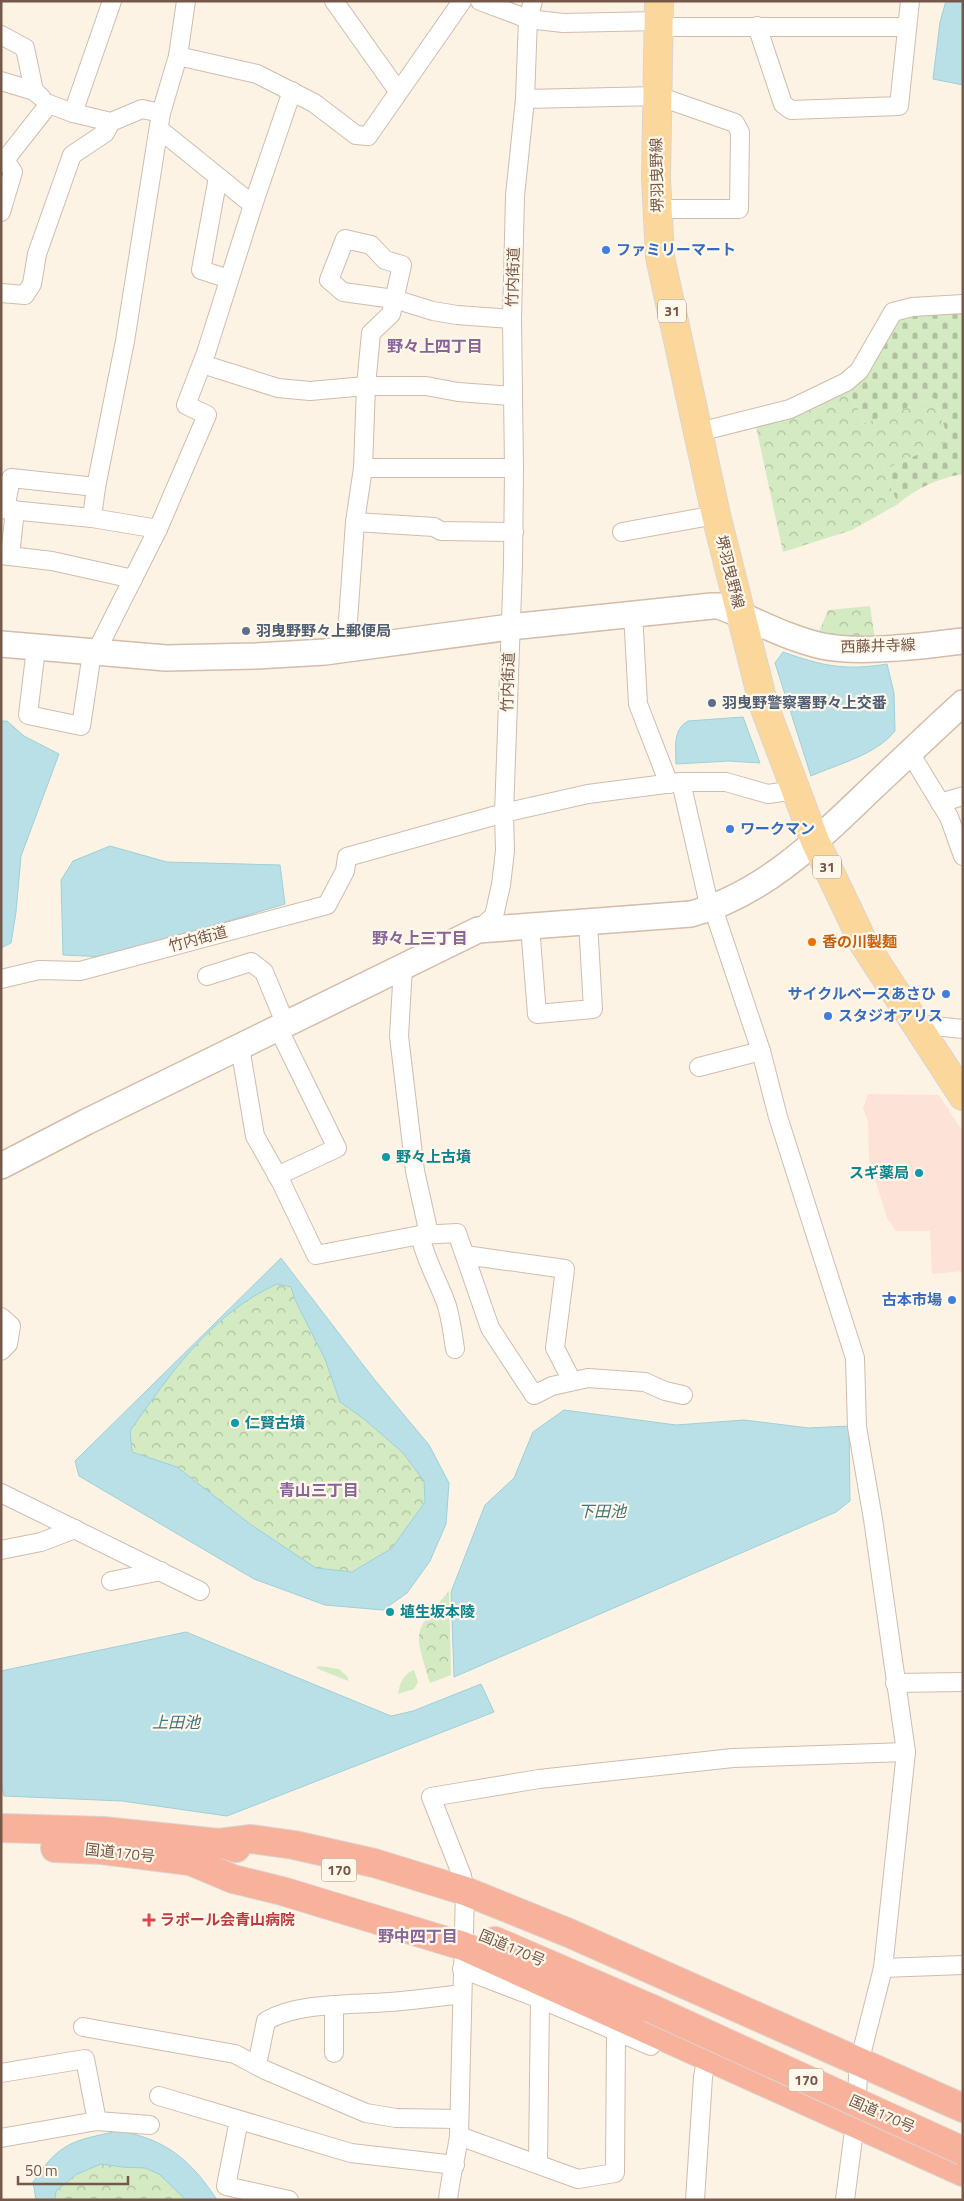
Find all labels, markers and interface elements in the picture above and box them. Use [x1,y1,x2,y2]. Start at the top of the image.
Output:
street label: 堺羽曳野線 [644,137,669,213]
place label: ファミリーマート [616,238,736,261]
marker: ファミリーマート [600,244,612,256]
street label: 竹内街道 [500,247,525,307]
road number: 31 [658,300,686,322]
district label: 野々上四丁目 [387,334,483,358]
street label: 堺羽曳野線 [710,533,751,611]
place label: 羽曳野野々上郵便局 [256,619,391,642]
marker: 羽曳野野々上郵便局 [240,625,252,637]
street label: 西藤井寺線 [840,633,916,658]
street label: 竹内街道 [495,652,520,712]
place label: 羽曳野警察署野々上交番 [722,691,887,714]
marker: 羽曳野警察署野々上交番 [706,697,718,709]
place label: ワークマン [740,817,815,840]
marker: ワークマン [724,823,736,835]
road number: 31 [813,856,841,879]
street label: 竹内街道 [166,920,230,957]
district label: 野々上三丁目 [372,926,468,950]
place label: 香の川製麺 [822,930,897,953]
marker: 香の川製麺 [806,936,818,948]
place label: サイクルベースあさひ [787,982,936,1005]
marker: サイクルベースあさひ [940,988,952,1000]
place label: スタジオアリス [838,1004,943,1027]
marker: スタジオアリス [822,1010,834,1022]
place label: 野々上古墳 [396,1145,471,1168]
marker: 野々上古墳 [380,1151,392,1163]
place label: スギ薬局 [849,1161,909,1184]
marker: スギ薬局 [913,1167,925,1179]
place label: 古本市場 [882,1288,942,1311]
marker: 古本市場 [946,1294,958,1306]
place label: 仁賢古墳 [245,1411,305,1434]
marker: 仁賢古墳 [229,1417,241,1429]
district label: 青山三丁目 [279,1478,359,1502]
water label: 下田池 [578,1499,628,1523]
place label: 埴生坂本陵 [400,1600,475,1623]
marker: 埴生坂本陵 [384,1606,396,1618]
water label: 上田池 [152,1710,202,1734]
street label: 国道170号 [84,1837,156,1868]
road number: 170 [322,1858,356,1882]
place label: ラポール会青山病院 [160,1908,295,1931]
marker: ラポール会青山病院 [142,1913,156,1927]
street label: 国道170号 [475,1923,549,1972]
district label: 野中四丁目 [378,1924,458,1948]
road number: 170 [788,2068,824,2092]
street label: 国道170号 [845,2089,919,2138]
scale bar [18,2154,128,2186]
text: 50 m [25,2159,58,2182]

